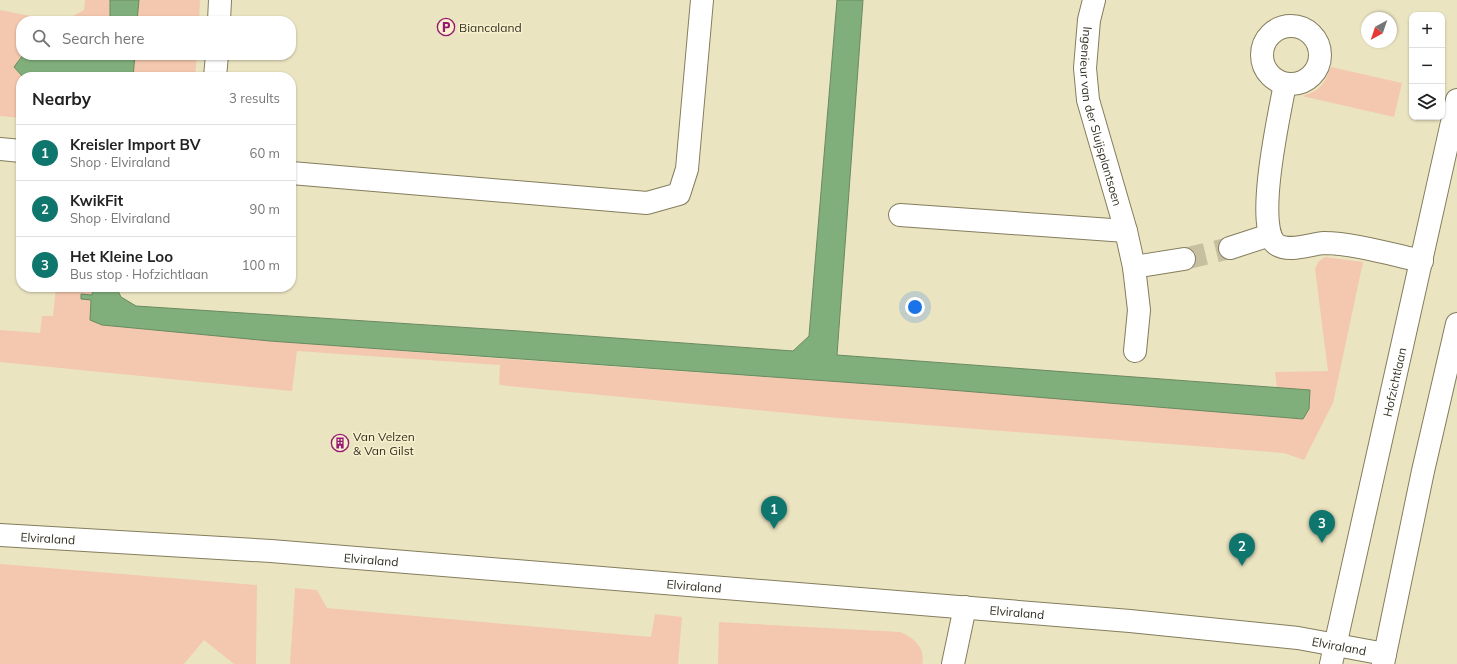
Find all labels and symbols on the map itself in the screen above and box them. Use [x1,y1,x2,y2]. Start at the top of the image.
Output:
north arrow [1361,12,1397,48]
parking icon: Biancaland [436,17,456,37]
place label: Biancaland [459,20,522,35]
street label: Ingenieur van der Sluijsplantsoen [1077,26,1126,208]
your location [905,297,925,317]
street label: Hofzichtlaan [1379,346,1409,418]
place label: Van Velzen & Van Gilst [353,429,415,458]
building icon: Van Velzen & Van Gilst [330,433,350,453]
pin: 1 [761,496,787,529]
pin: 3 [1309,510,1335,543]
street label: Elviraland [20,529,76,547]
pin: 2 [1229,533,1255,566]
street label: Elviraland [343,549,399,569]
street label: Elviraland [666,576,722,595]
street label: Elviraland [989,602,1045,622]
street label: Elviraland [1311,633,1368,658]

